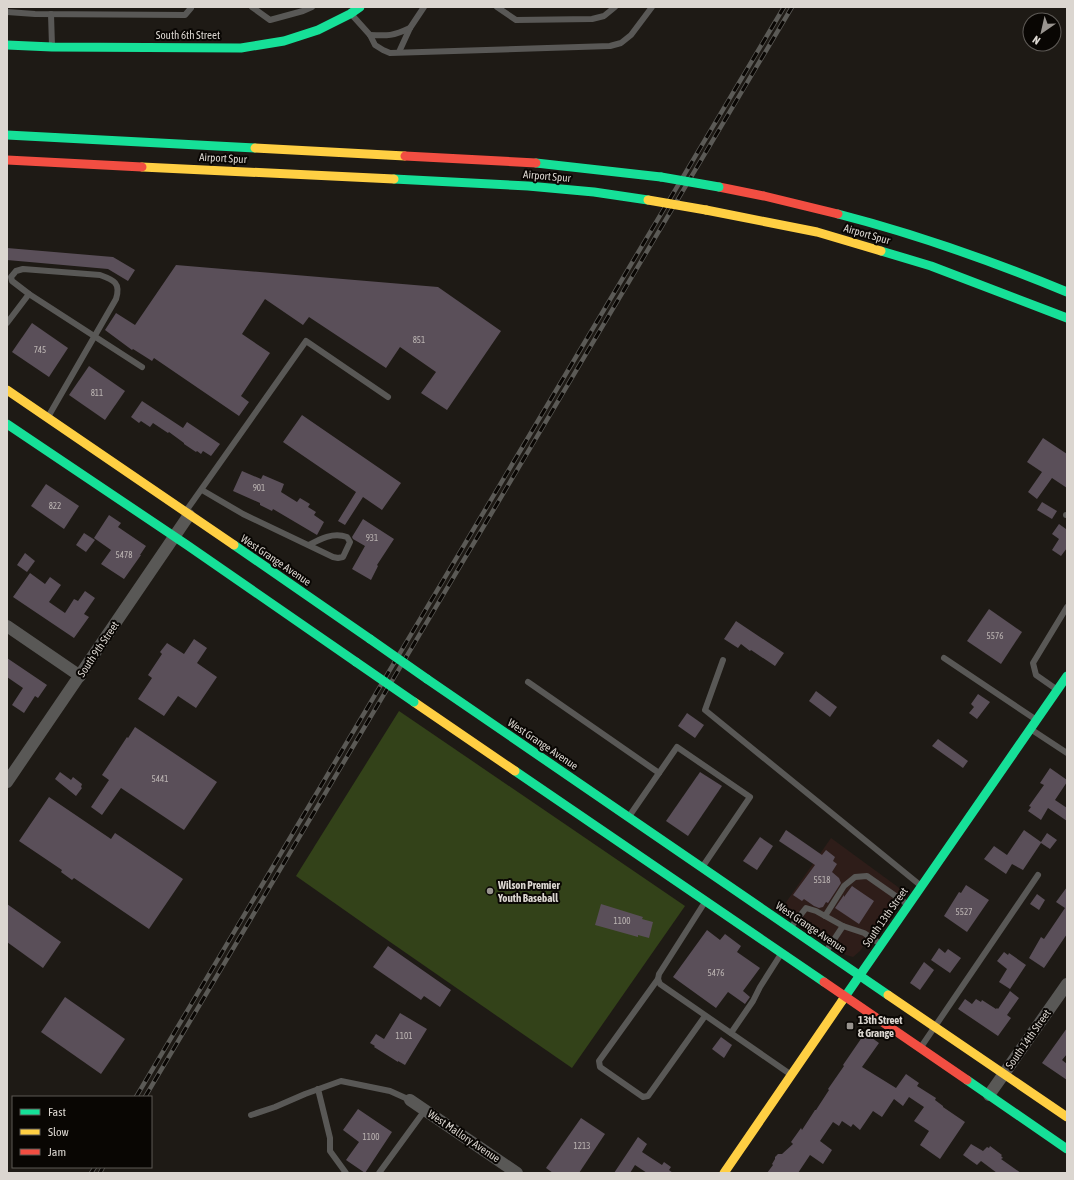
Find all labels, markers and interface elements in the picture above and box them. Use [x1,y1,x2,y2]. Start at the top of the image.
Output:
north arrow [1022,12,1062,52]
street label: South 6th Street [156,29,220,41]
text: N [1030,33,1042,47]
street label: Airport Spur [199,151,248,165]
street label: Airport Spur [523,168,572,184]
street label: Airport Spur [842,222,892,247]
house number: 851 [413,335,425,345]
house number: 745 [34,345,46,355]
house number: 811 [91,388,103,398]
house number: 901 [253,483,265,493]
house number: 822 [49,501,61,511]
street label: West Grange Avenue [239,532,313,588]
house number: 931 [366,533,378,543]
house number: 5478 [116,550,132,560]
street label: South 9th Street [75,619,121,679]
house number: 5576 [987,631,1003,641]
street label: West Grange Avenue [506,716,580,772]
house number: 5441 [152,774,168,784]
house number: 5518 [814,875,830,885]
place label: Wilson Premier Youth Baseball [497,879,560,904]
street label: South 13th Street [860,885,910,949]
marker: Wilson Premier Youth Baseball [485,886,495,896]
street label: West Grange Avenue [774,899,848,955]
house number: 5527 [956,907,972,917]
house number: 1100 [614,916,630,926]
house number: 5476 [708,968,724,978]
street label: South 14th Street [1003,1007,1053,1071]
place label: 13th Street & Grange [858,1014,903,1039]
marker: 13th Street & Grange [845,1021,855,1031]
house number: 1101 [396,1031,412,1041]
legend [12,1096,152,1168]
text: Fast [48,1105,66,1119]
street label: West Mallory Avenue [426,1107,502,1165]
text: Slow [48,1125,69,1139]
house number: 1100 [363,1132,379,1142]
house number: 1213 [574,1141,590,1151]
text: Jam [48,1145,66,1159]

